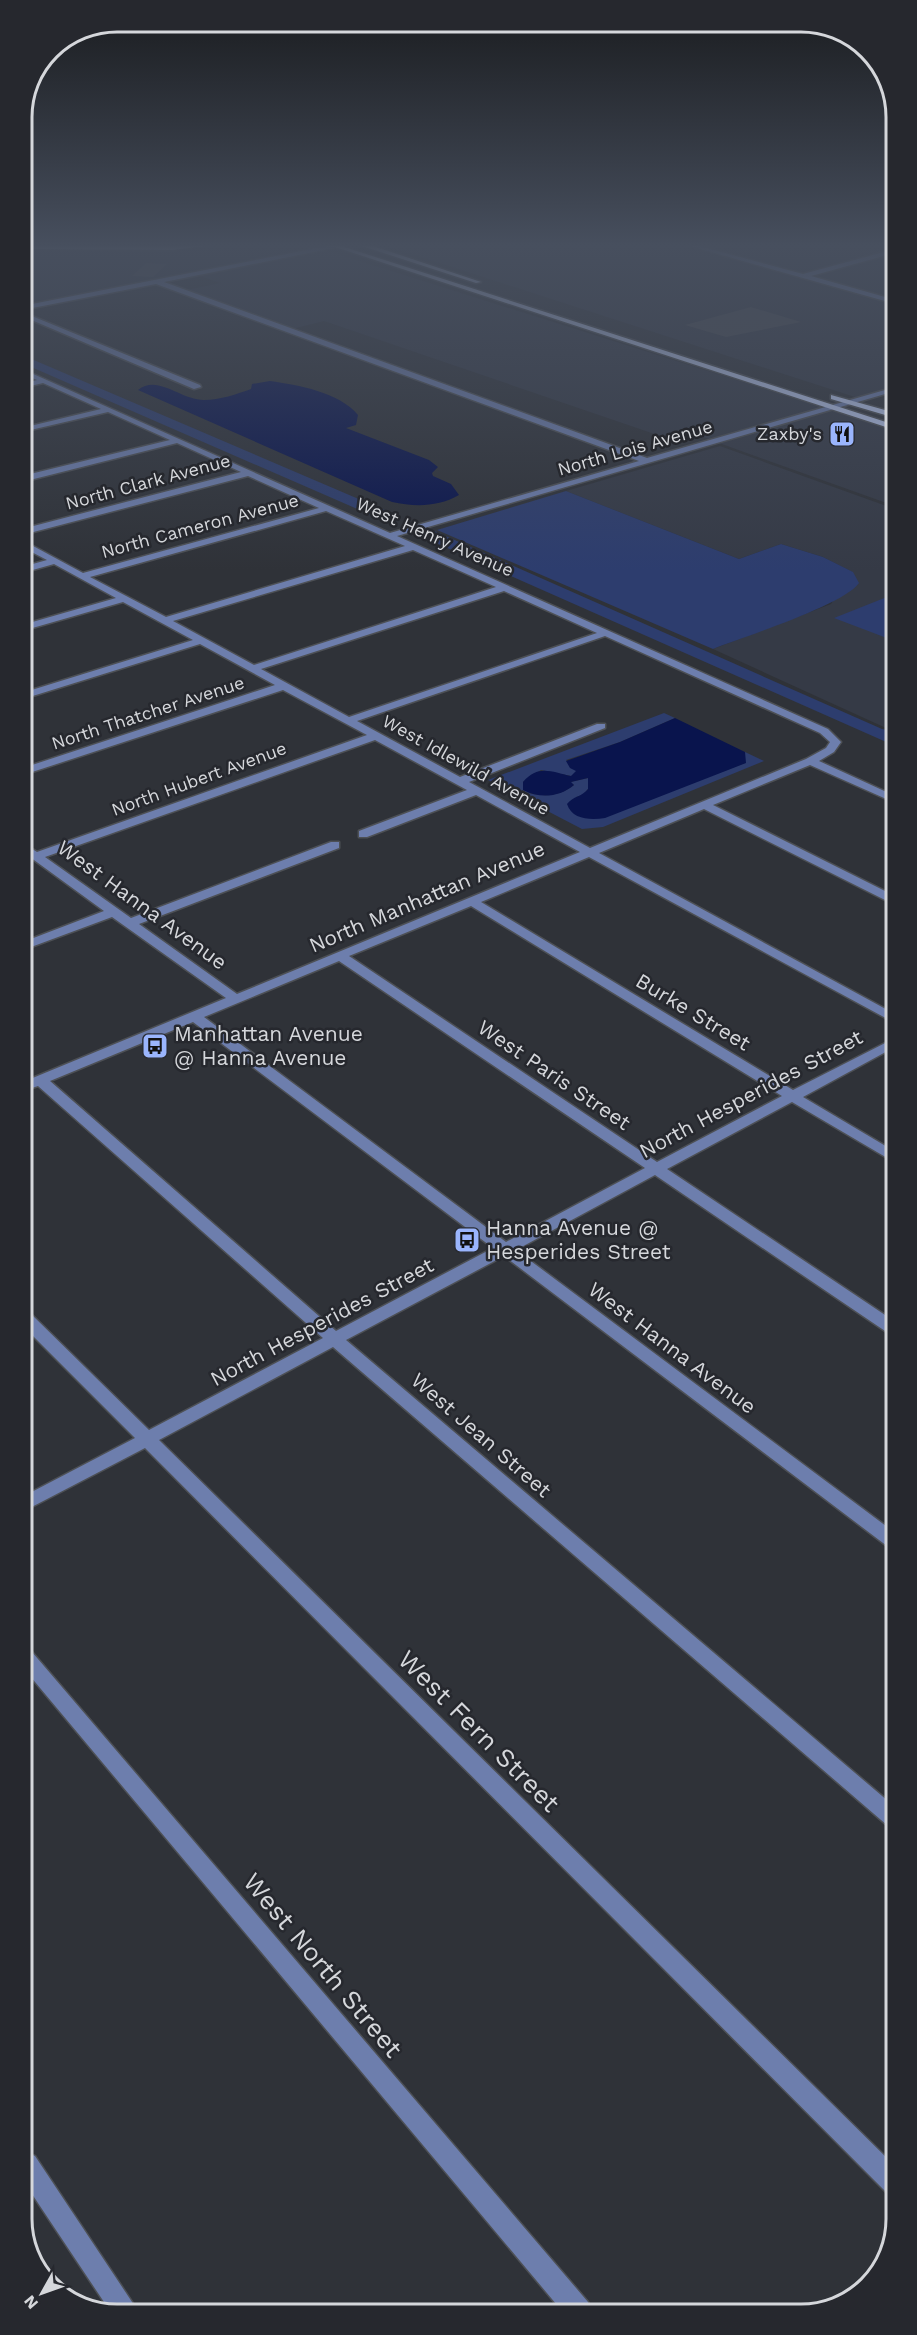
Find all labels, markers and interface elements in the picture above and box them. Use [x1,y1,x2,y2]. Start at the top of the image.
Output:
street label: North Lois Avenue [555,415,715,480]
restaurant icon: Zaxby's [827,419,857,449]
place label: Zaxby's [757,423,822,444]
street label: North Clark Avenue [63,449,233,514]
street label: North Cameron Avenue [99,489,301,562]
street label: West Henry Avenue [353,492,517,581]
street label: North Thatcher Avenue [49,671,247,754]
street label: West Idlewild Avenue [379,710,554,819]
street label: North Hubert Avenue [108,737,289,820]
street label: West Hanna Avenue [53,835,232,975]
street label: North Manhattan Avenue [305,835,548,958]
street label: Burke Street [631,968,755,1056]
street label: West Paris Street [473,1014,636,1135]
place label: Manhattan Avenue @ Hanna Avenue [174,1021,363,1070]
street label: North Hesperides Street [635,1024,867,1163]
bus stop icon: Manhattan Avenue @ Hanna Avenue [140,1031,170,1061]
place label: Hanna Avenue @ Hesperides Street [486,1215,671,1264]
bus stop icon: Hanna Avenue @ Hesperides Street [452,1225,482,1255]
street label: North Hesperides Street [206,1252,438,1391]
street label: West Hanna Avenue [583,1276,761,1419]
street label: West Jean Street [406,1367,557,1502]
street label: West Fern Street [392,1644,566,1818]
street label: West North Street [237,1867,409,2063]
north arrow [12,2263,72,2323]
text: N [20,2292,42,2313]

